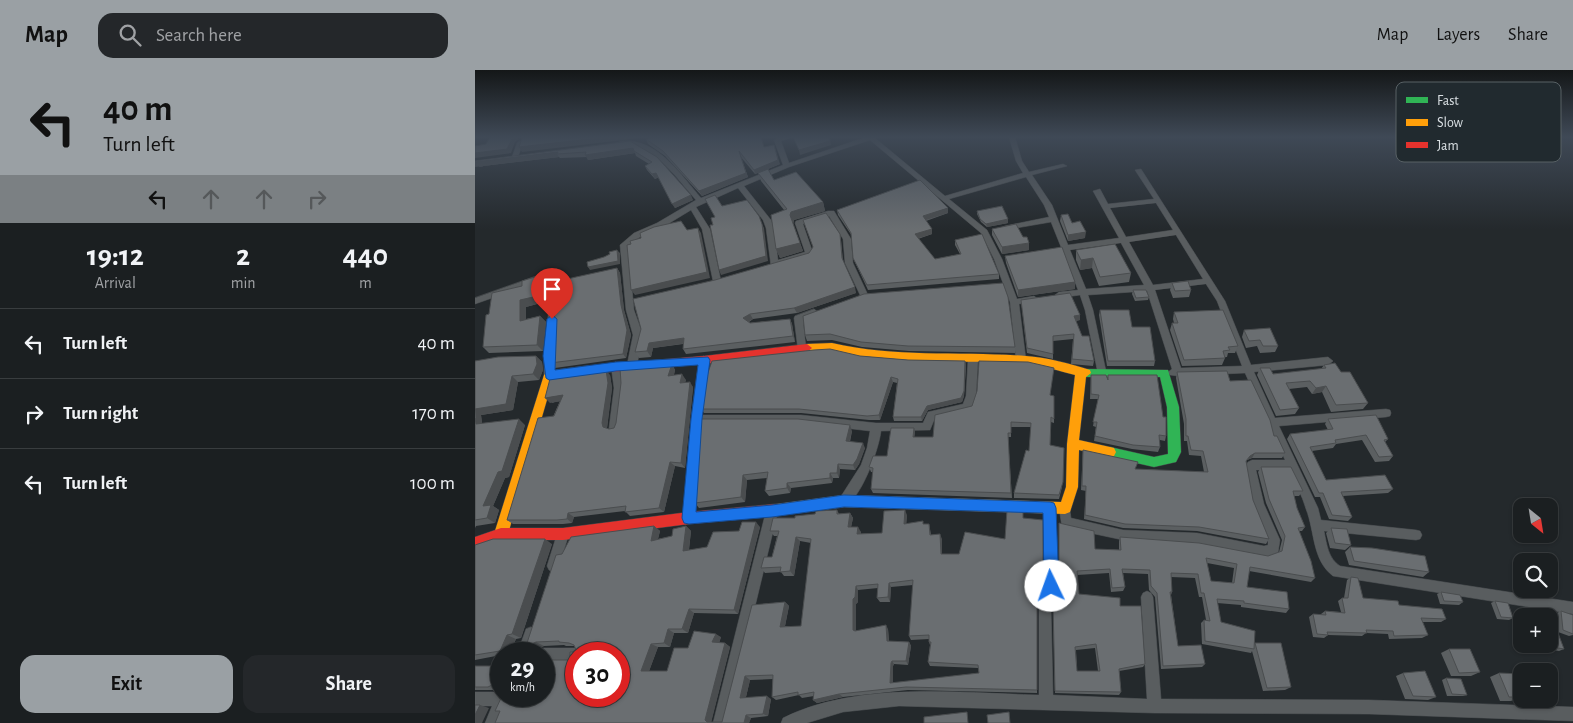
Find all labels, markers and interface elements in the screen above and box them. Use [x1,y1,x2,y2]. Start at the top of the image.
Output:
search box [98,13,448,58]
icon: search [116,21,144,49]
text: Map [25,23,68,47]
text: Search here [156,26,242,45]
text: Map [1377,26,1408,44]
text: Layers [1436,26,1480,44]
text: Share [1508,26,1548,44]
legend [1396,82,1561,162]
icon: left [20,90,85,155]
text: 40 m [103,92,172,127]
text: Fast [1437,94,1459,108]
text: Slow [1437,116,1464,130]
text: Turn left [103,133,175,155]
text: Jam [1437,139,1459,153]
icon: left [144,185,172,213]
icon: ahead [197,185,225,213]
icon: ahead [250,185,278,213]
icon: right [303,185,331,213]
text: 19:12 [87,241,144,271]
text: 2 [236,241,250,271]
text: 440 [342,241,388,271]
pin [531,268,573,319]
text: Arrival [95,275,136,291]
text: min [231,275,256,291]
text: m [359,275,372,291]
icon: arrive [538,275,566,303]
icon: left [20,330,48,358]
text: Turn left [63,334,127,353]
text: 40 m [417,334,455,353]
icon: right [20,400,48,428]
text: Turn right [63,404,138,423]
text: 170 m [412,404,455,423]
icon: left [20,470,48,498]
text: Turn left [63,474,127,493]
text: 100 m [410,474,455,493]
north arrow [1513,498,1557,542]
map controls [1513,498,1558,708]
button: search [1513,553,1558,598]
position arrow [1024,559,1076,611]
button: + [1513,608,1558,653]
speed limit sign: 30 [565,642,630,707]
button: Exit [20,655,233,713]
button: Share [243,655,455,713]
text: 29 [511,656,534,681]
button: − [1513,663,1558,708]
text: km/h [510,681,535,693]

